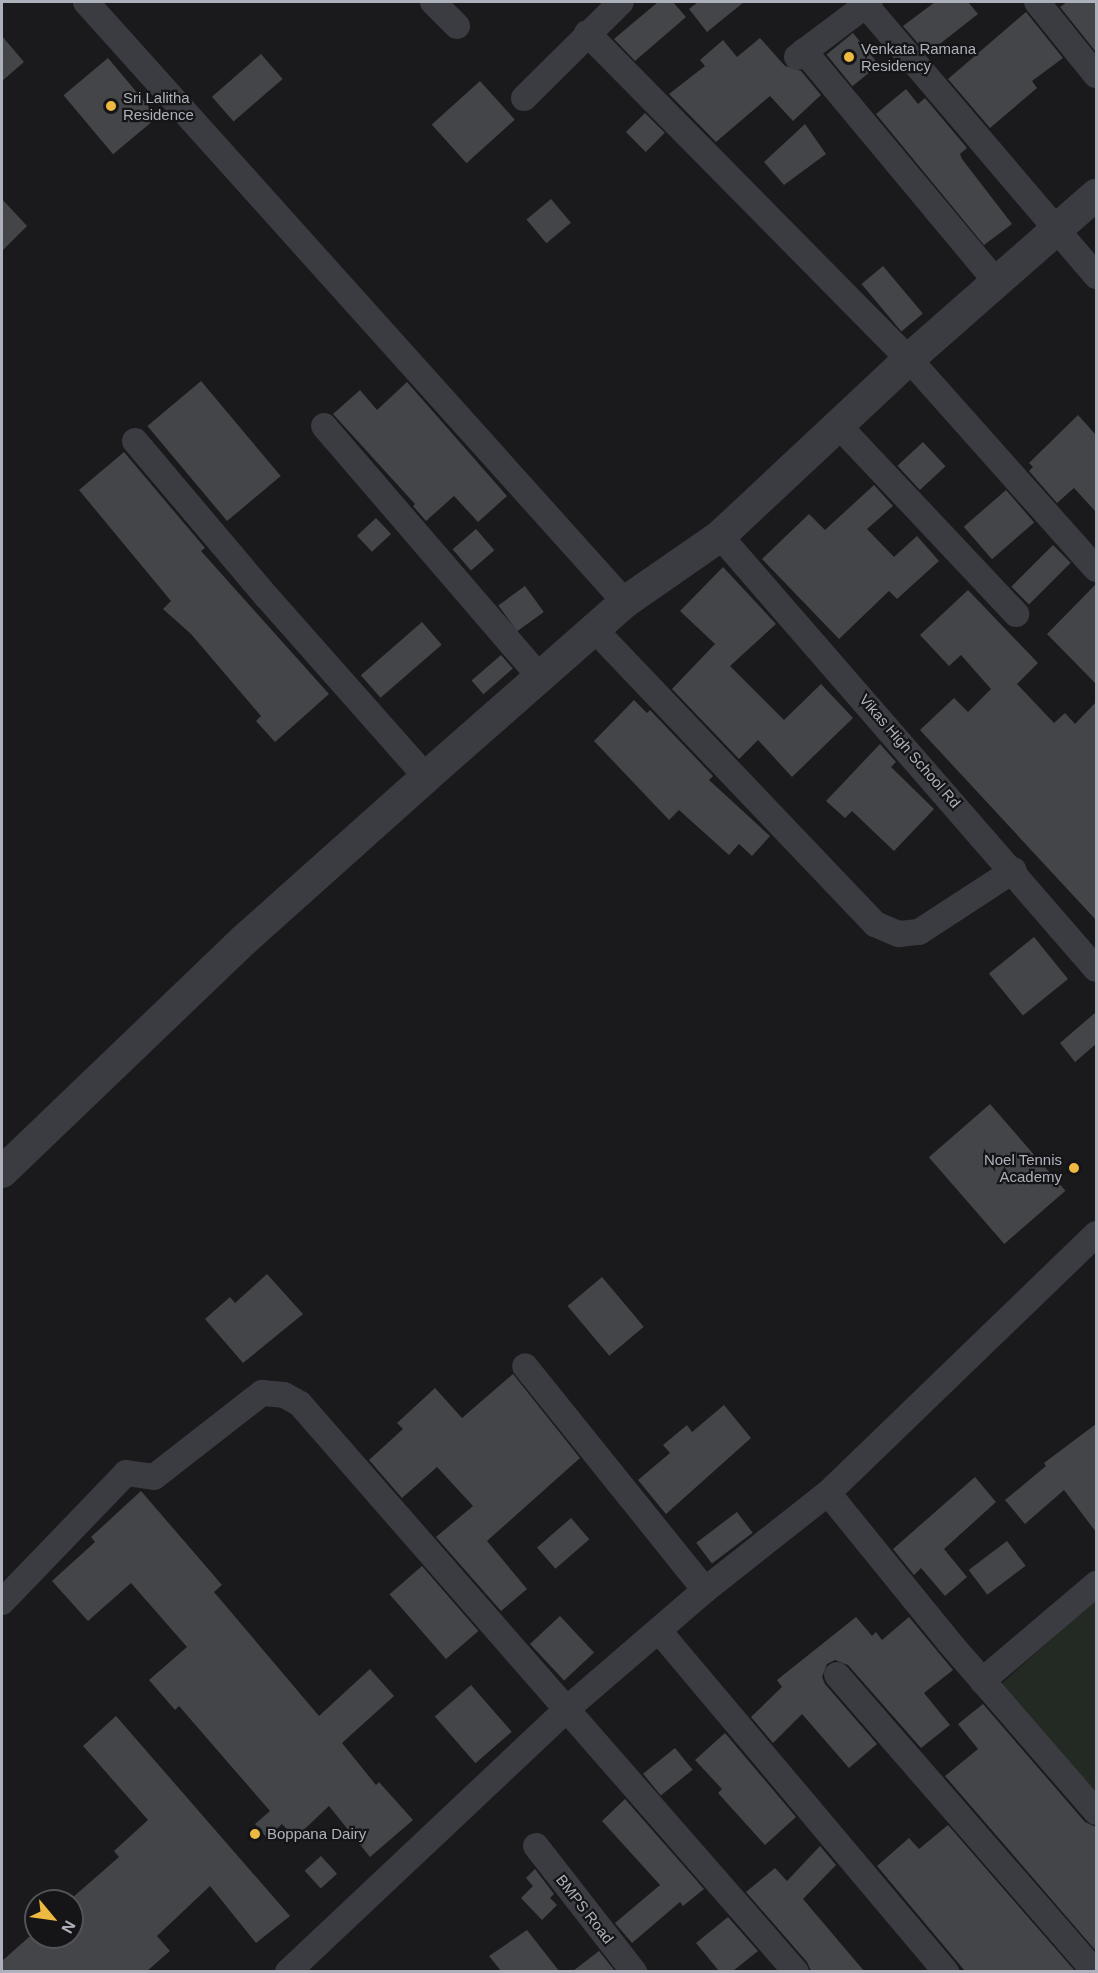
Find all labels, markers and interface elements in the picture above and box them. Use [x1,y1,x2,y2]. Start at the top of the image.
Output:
place label: Venkata Ramana Residency [861,39,976,74]
marker: Venkata Ramana Residency [842,50,856,64]
place label: Sri Lalitha Residence [123,88,194,123]
marker: Sri Lalitha Residence [104,99,118,113]
street label: Vikas High School Rd [856,690,964,812]
place label: Noel Tennis Academy [984,1150,1062,1185]
marker: Noel Tennis Academy [1067,1161,1081,1175]
place label: Boppana Dairy [267,1825,366,1843]
marker: Boppana Dairy [248,1827,262,1841]
street label: BMPS Road [553,1871,617,1947]
north arrow [24,1889,84,1949]
text: N [58,1918,79,1936]

